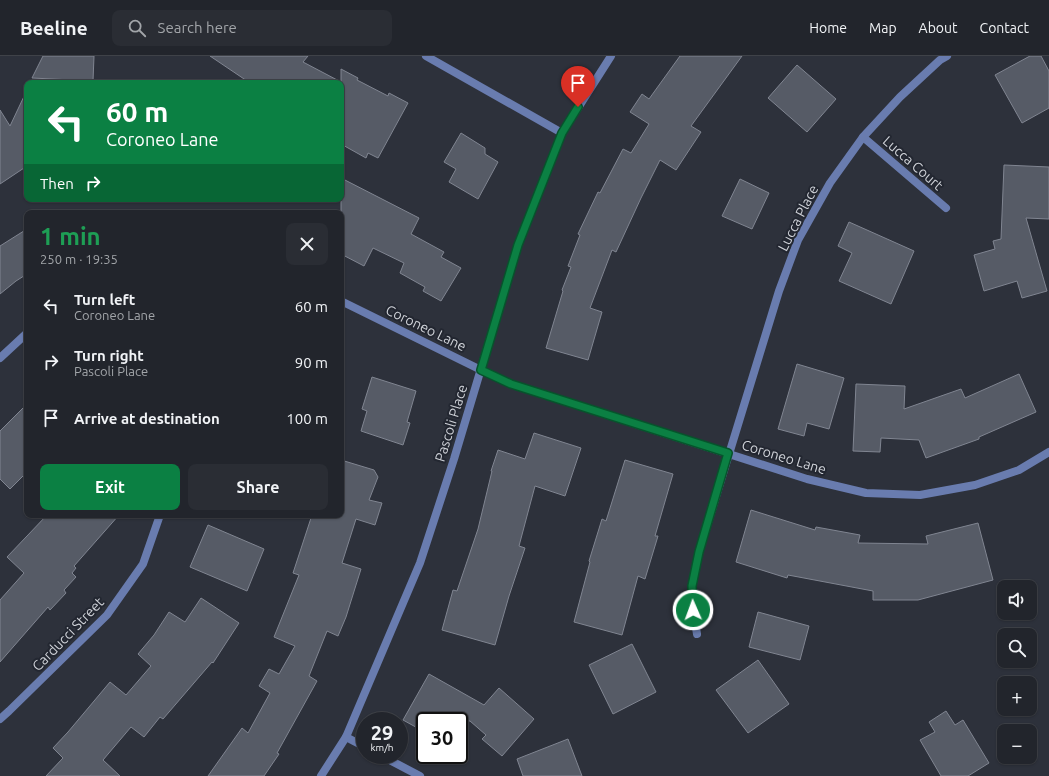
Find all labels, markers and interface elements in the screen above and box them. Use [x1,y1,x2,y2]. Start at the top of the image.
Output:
search box [112,10,392,46]
text: Beeline [20,17,88,39]
icon: search [126,17,148,39]
text: Search here [158,19,237,36]
text: Home [809,20,847,36]
text: Map [869,20,897,36]
text: About [919,20,958,36]
text: Contact [980,20,1029,36]
pin [561,66,595,107]
icon: arrive [567,72,589,94]
icon: left [40,96,92,148]
text: 60 m [106,96,168,127]
text: Coroneo Lane [106,129,218,149]
street label: Lucca Court [880,133,947,194]
icon: right [82,172,104,194]
text: Then [40,175,74,192]
street label: Lucca Place [775,182,821,254]
text: 1 min [40,223,101,250]
button: close [286,223,328,265]
text: 250 m · 19:35 [40,252,118,266]
text: Turn left [74,291,135,308]
icon: left [40,295,62,317]
text: 60 m [295,298,328,315]
street label: Coroneo Lane [383,302,469,354]
text: Coroneo Lane [74,308,155,322]
text: Turn right [74,347,144,364]
icon: right [40,351,62,373]
text: 90 m [295,354,328,371]
text: Pascoli Place [74,364,148,378]
street label: Pascoli Place [432,382,470,464]
icon: arrive [40,407,62,429]
text: Arrive at destination [74,410,220,427]
text: 100 m [286,410,328,427]
street label: Coroneo Lane [740,437,828,477]
button: Exit [40,464,180,510]
button: Share [188,464,328,510]
map controls [997,580,1037,764]
button: sound [997,580,1037,620]
position arrow [672,589,714,631]
street label: Carducci Street [29,594,107,674]
button: search [997,628,1037,668]
button: + [997,676,1037,716]
speed limit sign: 30 [416,712,468,764]
text: 29 [371,721,393,744]
button: − [997,724,1037,764]
text: km/h [370,742,394,753]

